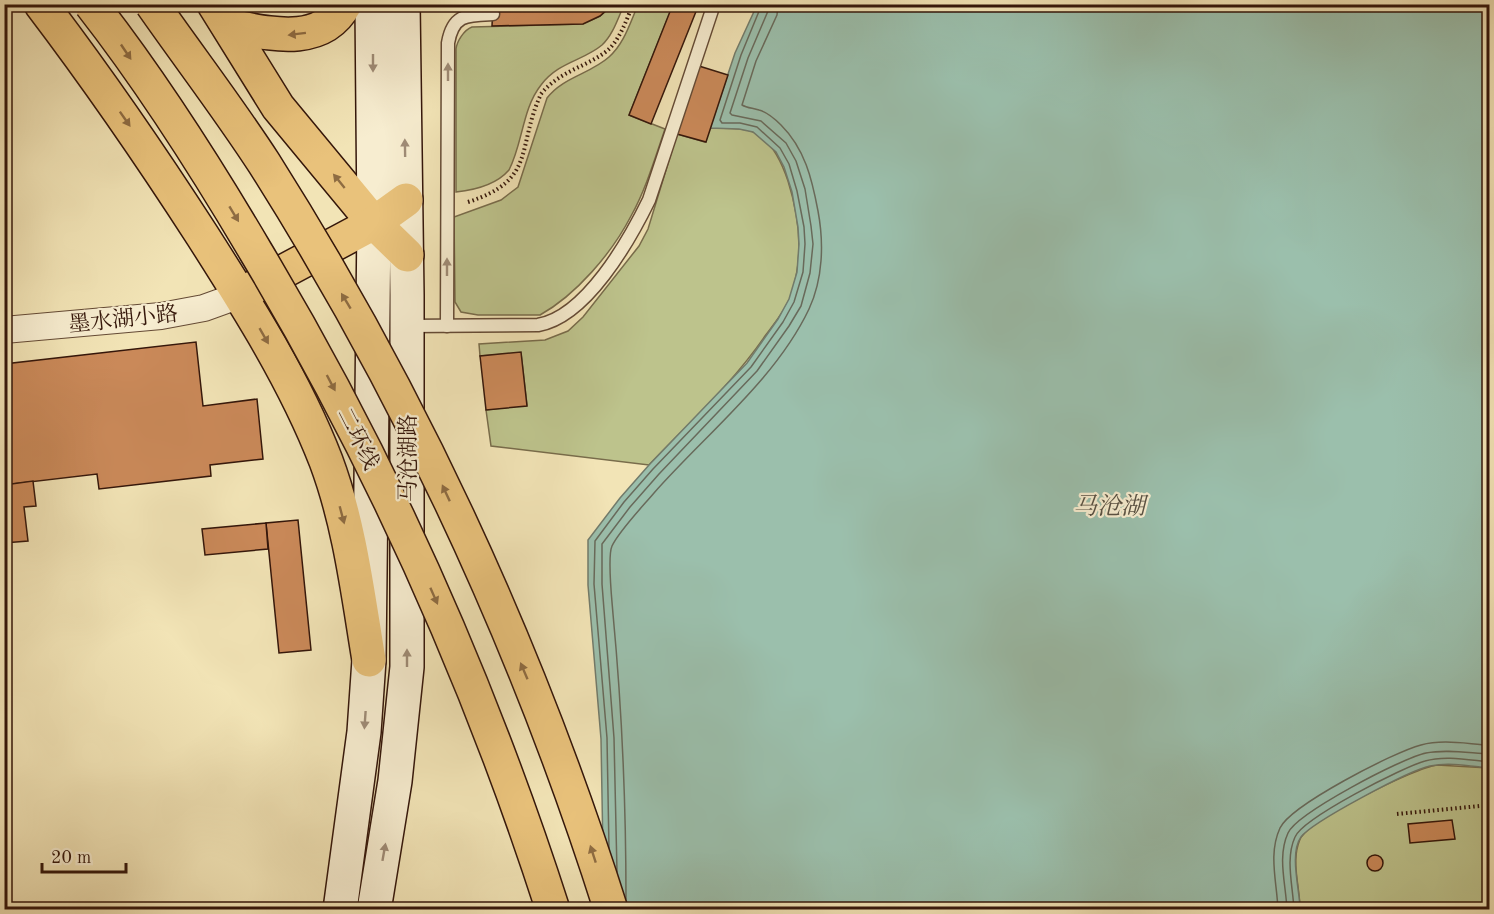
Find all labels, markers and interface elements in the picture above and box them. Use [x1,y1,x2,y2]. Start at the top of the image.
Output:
one-way arrow [288,29,307,38]
one-way arrow [120,43,132,59]
one-way arrow [368,53,378,72]
one-way arrow [443,63,453,82]
one-way arrow [119,111,131,127]
one-way arrow [400,139,410,158]
one-way arrow [333,174,346,189]
one-way arrow [229,206,239,223]
one-way arrow [442,258,452,277]
one-way arrow [341,293,352,309]
street label: 墨水湖小路 [67,301,179,337]
one-way arrow [259,328,269,345]
one-way arrow [326,375,336,392]
street label: 二环线 [332,404,384,473]
street label: 马沧湖路 [396,414,420,502]
one-way arrow [441,485,450,502]
water label: 马沧湖 [1073,493,1149,520]
one-way arrow [338,506,347,524]
one-way arrow [429,588,439,606]
one-way arrow [402,649,412,668]
one-way arrow [520,663,529,680]
one-way arrow [360,710,370,729]
scale bar [42,836,126,874]
one-way arrow [380,842,389,861]
one-way arrow [588,845,597,863]
text: 20 m [51,849,91,867]

